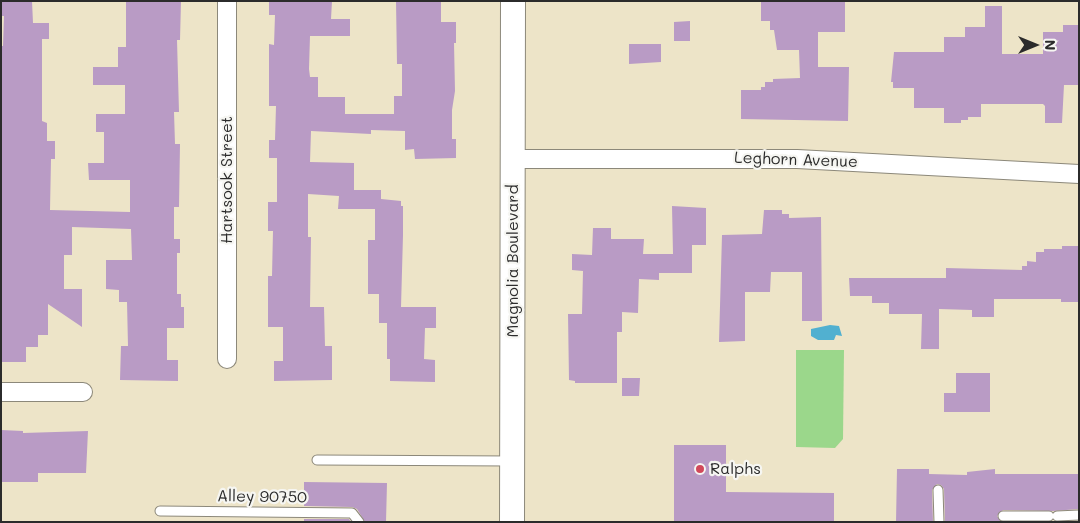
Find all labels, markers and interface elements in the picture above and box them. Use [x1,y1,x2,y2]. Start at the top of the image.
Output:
north arrow [1010,20,1060,70]
text: N [1041,40,1060,50]
street label: Hartsook Street [217,116,237,244]
street label: Leghorn Avenue [734,148,858,172]
street label: Magnolia Boulevard [503,184,523,338]
place label: Ralphs [710,459,761,479]
marker: Ralphs [694,463,706,475]
street label: Alley 90750 [217,487,307,507]

